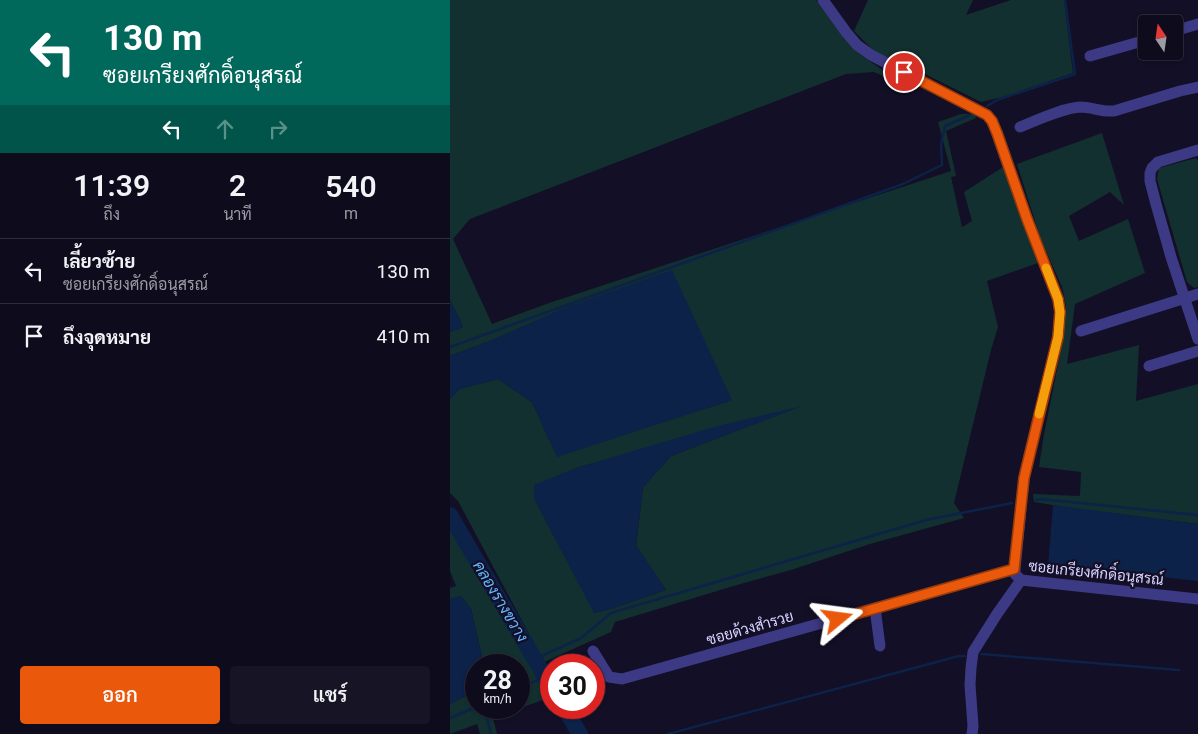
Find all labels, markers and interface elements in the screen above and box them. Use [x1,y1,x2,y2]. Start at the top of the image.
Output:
north arrow [1138,15,1182,60]
map controls [1138,15,1183,60]
text: 130 m [103,18,202,59]
icon: left [20,20,85,85]
pin [883,51,925,93]
icon: arrive [890,58,918,86]
text: ซอยเกรียงศักดิ์อนุสรณ์ [103,63,302,88]
icon: left [158,115,186,143]
icon: ahead [211,115,239,143]
icon: right [264,115,292,143]
text: 11:39 [73,168,150,203]
text: 2 [229,168,246,203]
text: 540 [325,169,377,204]
text: m [344,204,358,223]
text: ถึง [103,205,120,224]
text: นาที [223,205,252,224]
text: เลี้ยวซ้าย [63,250,135,273]
icon: left [20,257,48,285]
text: 130 m [377,260,430,283]
text: ซอยเกรียงศักดิ์อนุสรณ์ [63,275,208,294]
icon: arrive [20,322,48,350]
text: 410 m [377,325,430,348]
text: ถึงจุดหมาย [63,326,151,349]
street label: ซอยเกรียงศักดิ์อนุสรณ์ [1027,551,1165,591]
water label: คลองรางขวาง [469,557,532,645]
position arrow [811,592,863,644]
street label: ซอยด้วงสำรวย [704,606,795,649]
speed limit sign: 30 [540,654,605,719]
button: ออก [20,666,220,724]
button: แชร์ [230,666,430,724]
text: 28 [483,666,512,695]
text: km/h [483,692,512,706]

